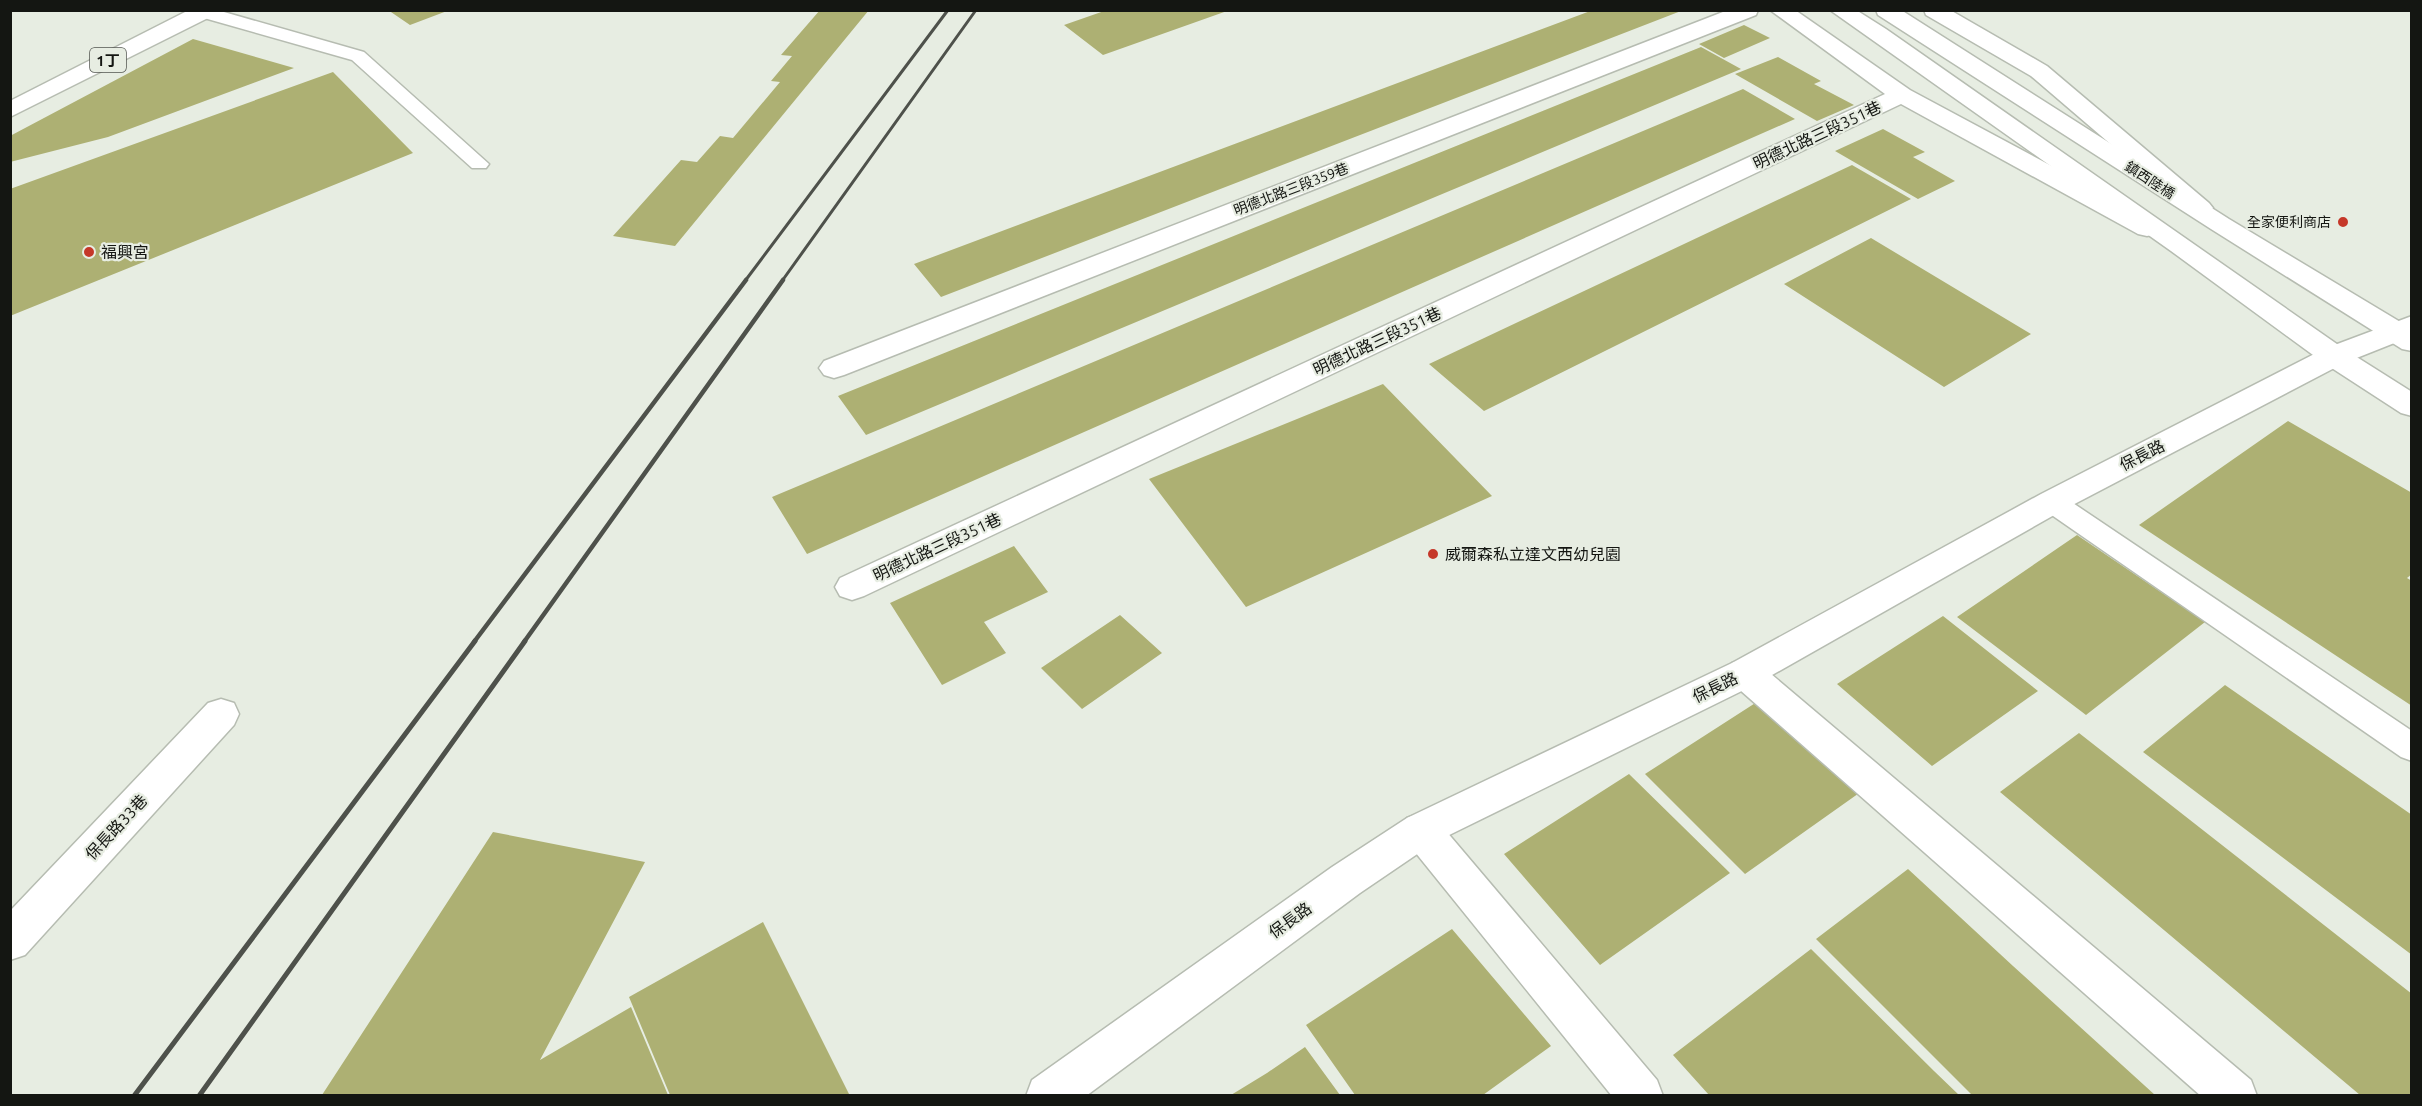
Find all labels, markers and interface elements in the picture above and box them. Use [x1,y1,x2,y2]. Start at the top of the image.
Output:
road number: 1丁 [90,48,126,72]
street label: 明德北路三段351巷 [1750,97,1884,173]
street label: 鎮西陸橋 [2122,158,2178,202]
street label: 明德北路三段359巷 [1231,160,1351,218]
place label: 全家便利商店 [2247,214,2331,230]
marker: 全家便利商店 [2336,215,2350,229]
place label: 福興宮 [101,243,149,261]
marker: 福興宮 [82,245,96,259]
street label: 明德北路三段351巷 [1310,303,1444,379]
street label: 保長路 [2117,436,2167,474]
street label: 明德北路三段351巷 [870,509,1004,585]
place label: 威爾森私立達文西幼兒園 [1445,545,1621,563]
marker: 威爾森私立達文西幼兒園 [1426,547,1440,561]
street label: 保長路 [1689,668,1741,706]
street label: 保長路33巷 [81,791,151,863]
street label: 保長路 [1265,899,1315,941]

